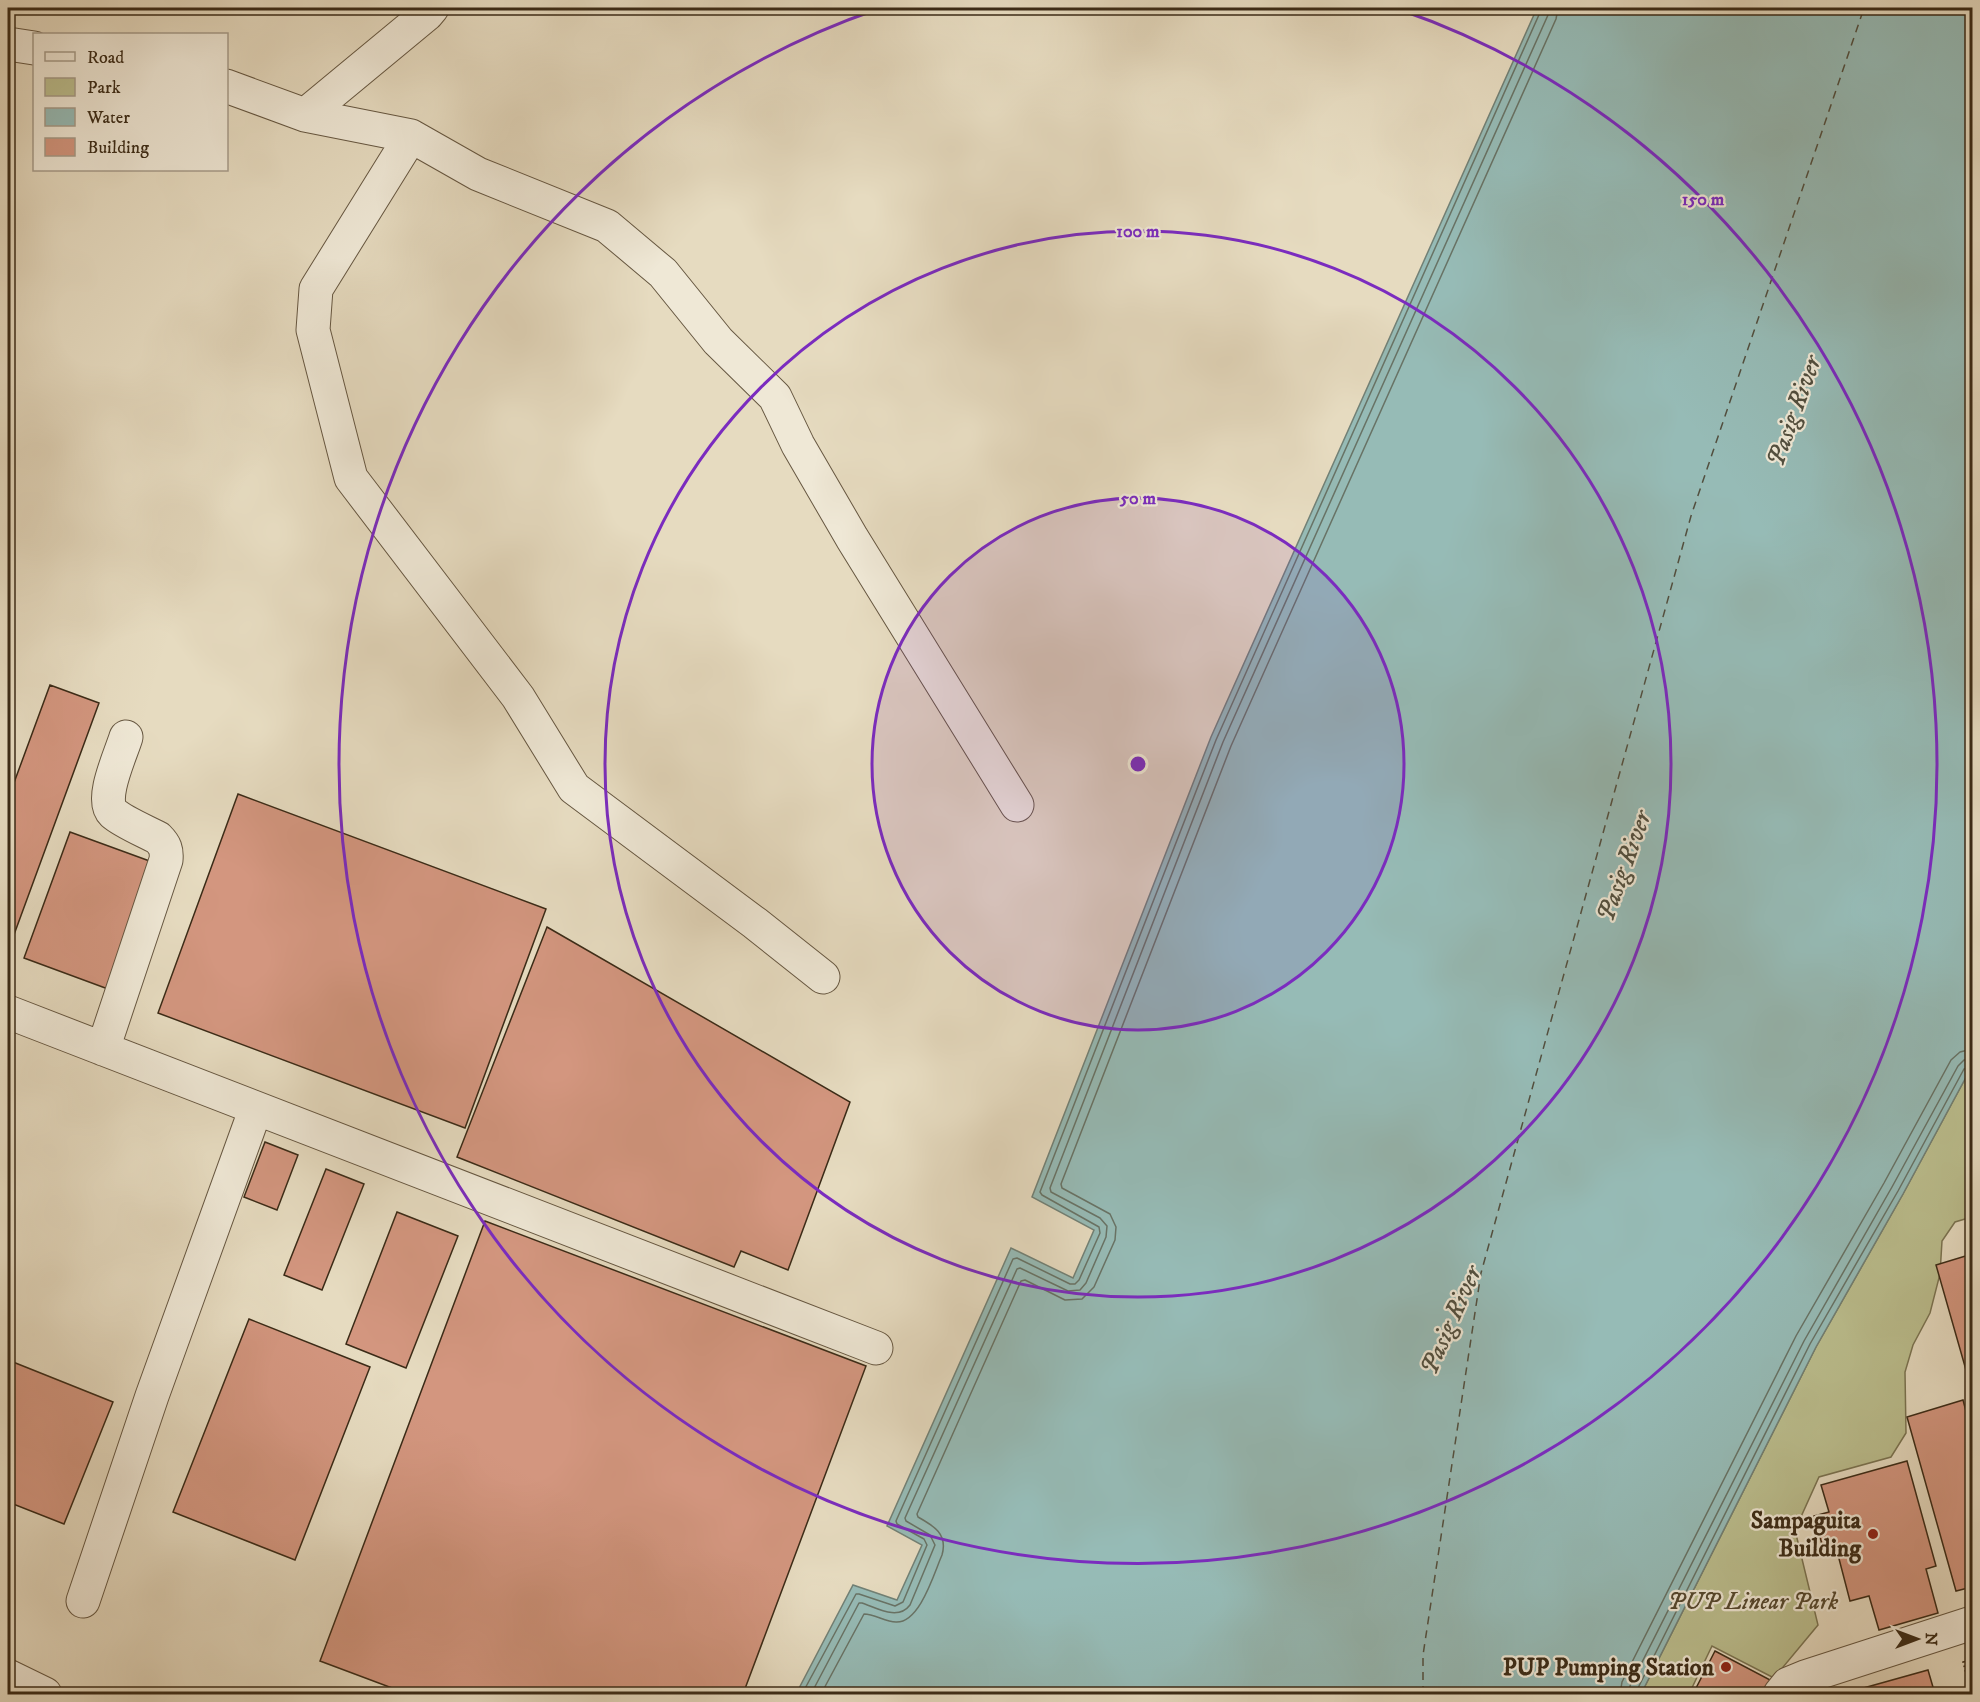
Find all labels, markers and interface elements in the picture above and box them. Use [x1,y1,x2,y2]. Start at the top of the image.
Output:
legend [33,33,228,171]
text: Road [87,47,124,69]
text: Park [87,77,121,99]
text: Water [86,107,130,129]
text: Building [87,137,149,159]
text: 150 m [1682,189,1725,211]
text: 100 m [1116,221,1160,243]
water label: Pasig River [1759,350,1830,471]
text: 50 m [1119,488,1156,510]
centre of rings [1128,754,1148,774]
water label: Pasig River [1589,805,1660,926]
water label: Pasig River [1413,1260,1491,1380]
place label: Sampaguita Building [1751,1506,1862,1564]
marker: Sampaguita Building [1866,1527,1880,1541]
park label: PUP Linear Park [1668,1587,1838,1617]
north arrow [1887,1609,1947,1669]
text: N [1921,1632,1941,1646]
place label: PUP Pumping Station [1503,1653,1714,1683]
marker: PUP Pumping Station [1719,1660,1733,1674]

